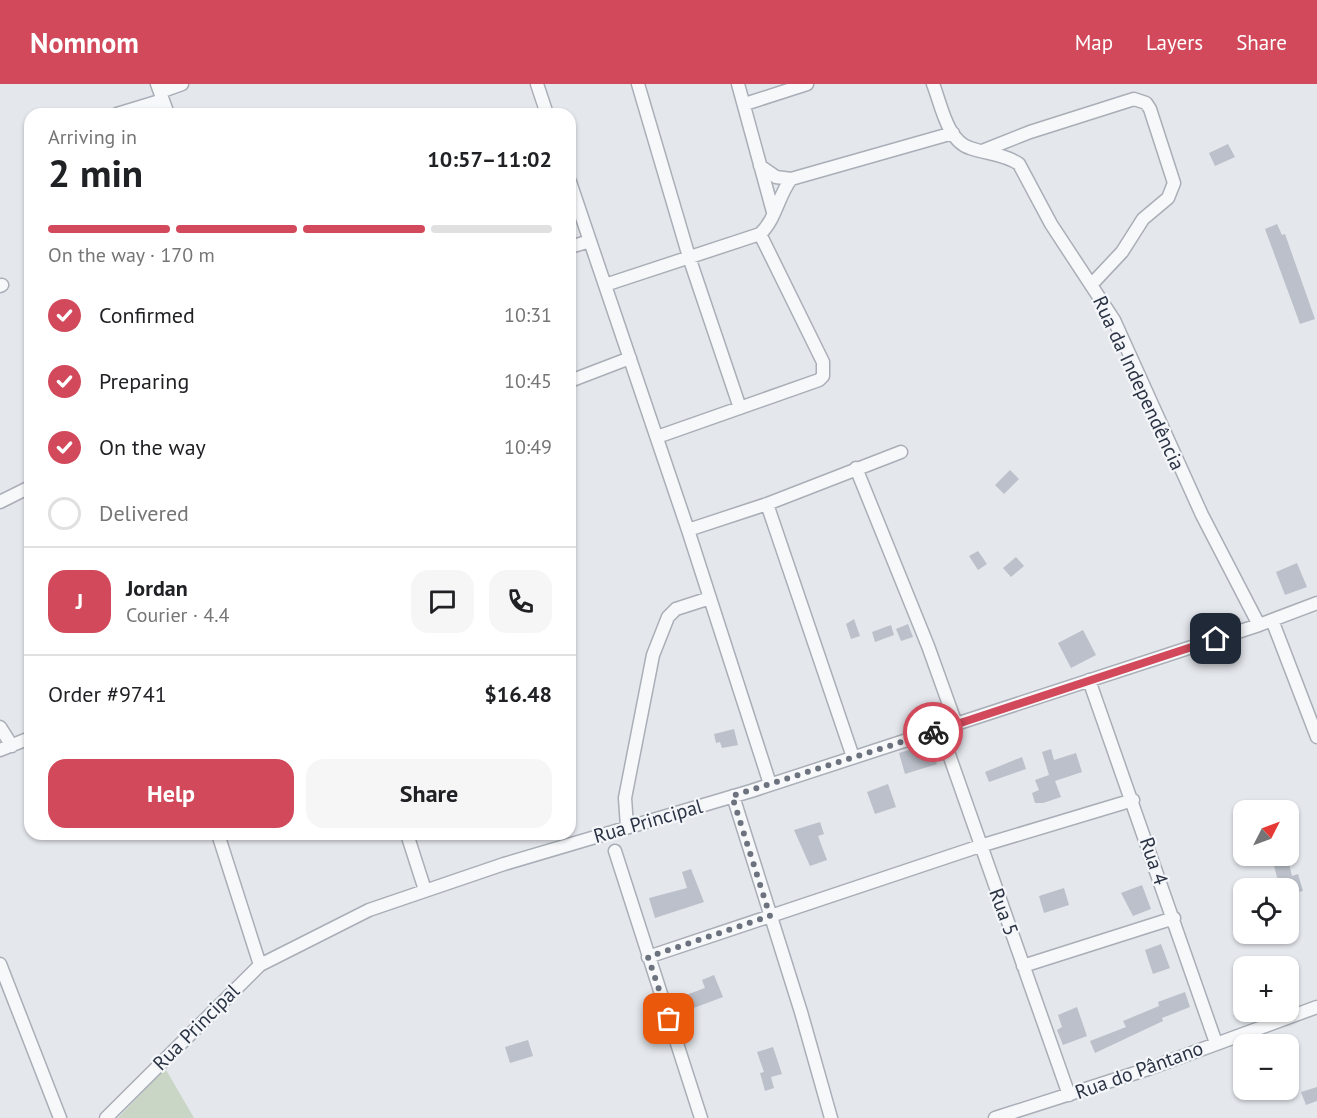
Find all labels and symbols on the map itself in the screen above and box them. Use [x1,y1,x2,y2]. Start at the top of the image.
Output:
street label: Rua da Independência [1087,292,1191,474]
pin [1190,613,1241,664]
courier [903,702,963,762]
street label: Rua Principal [590,793,706,849]
north arrow [1233,800,1299,866]
street label: Rua 4 [1134,834,1174,888]
street label: Rua 5 [983,885,1025,939]
street label: Rua Principal [147,978,245,1076]
pin [643,993,694,1044]
street label: Rua do Pântano [1071,1035,1207,1105]

